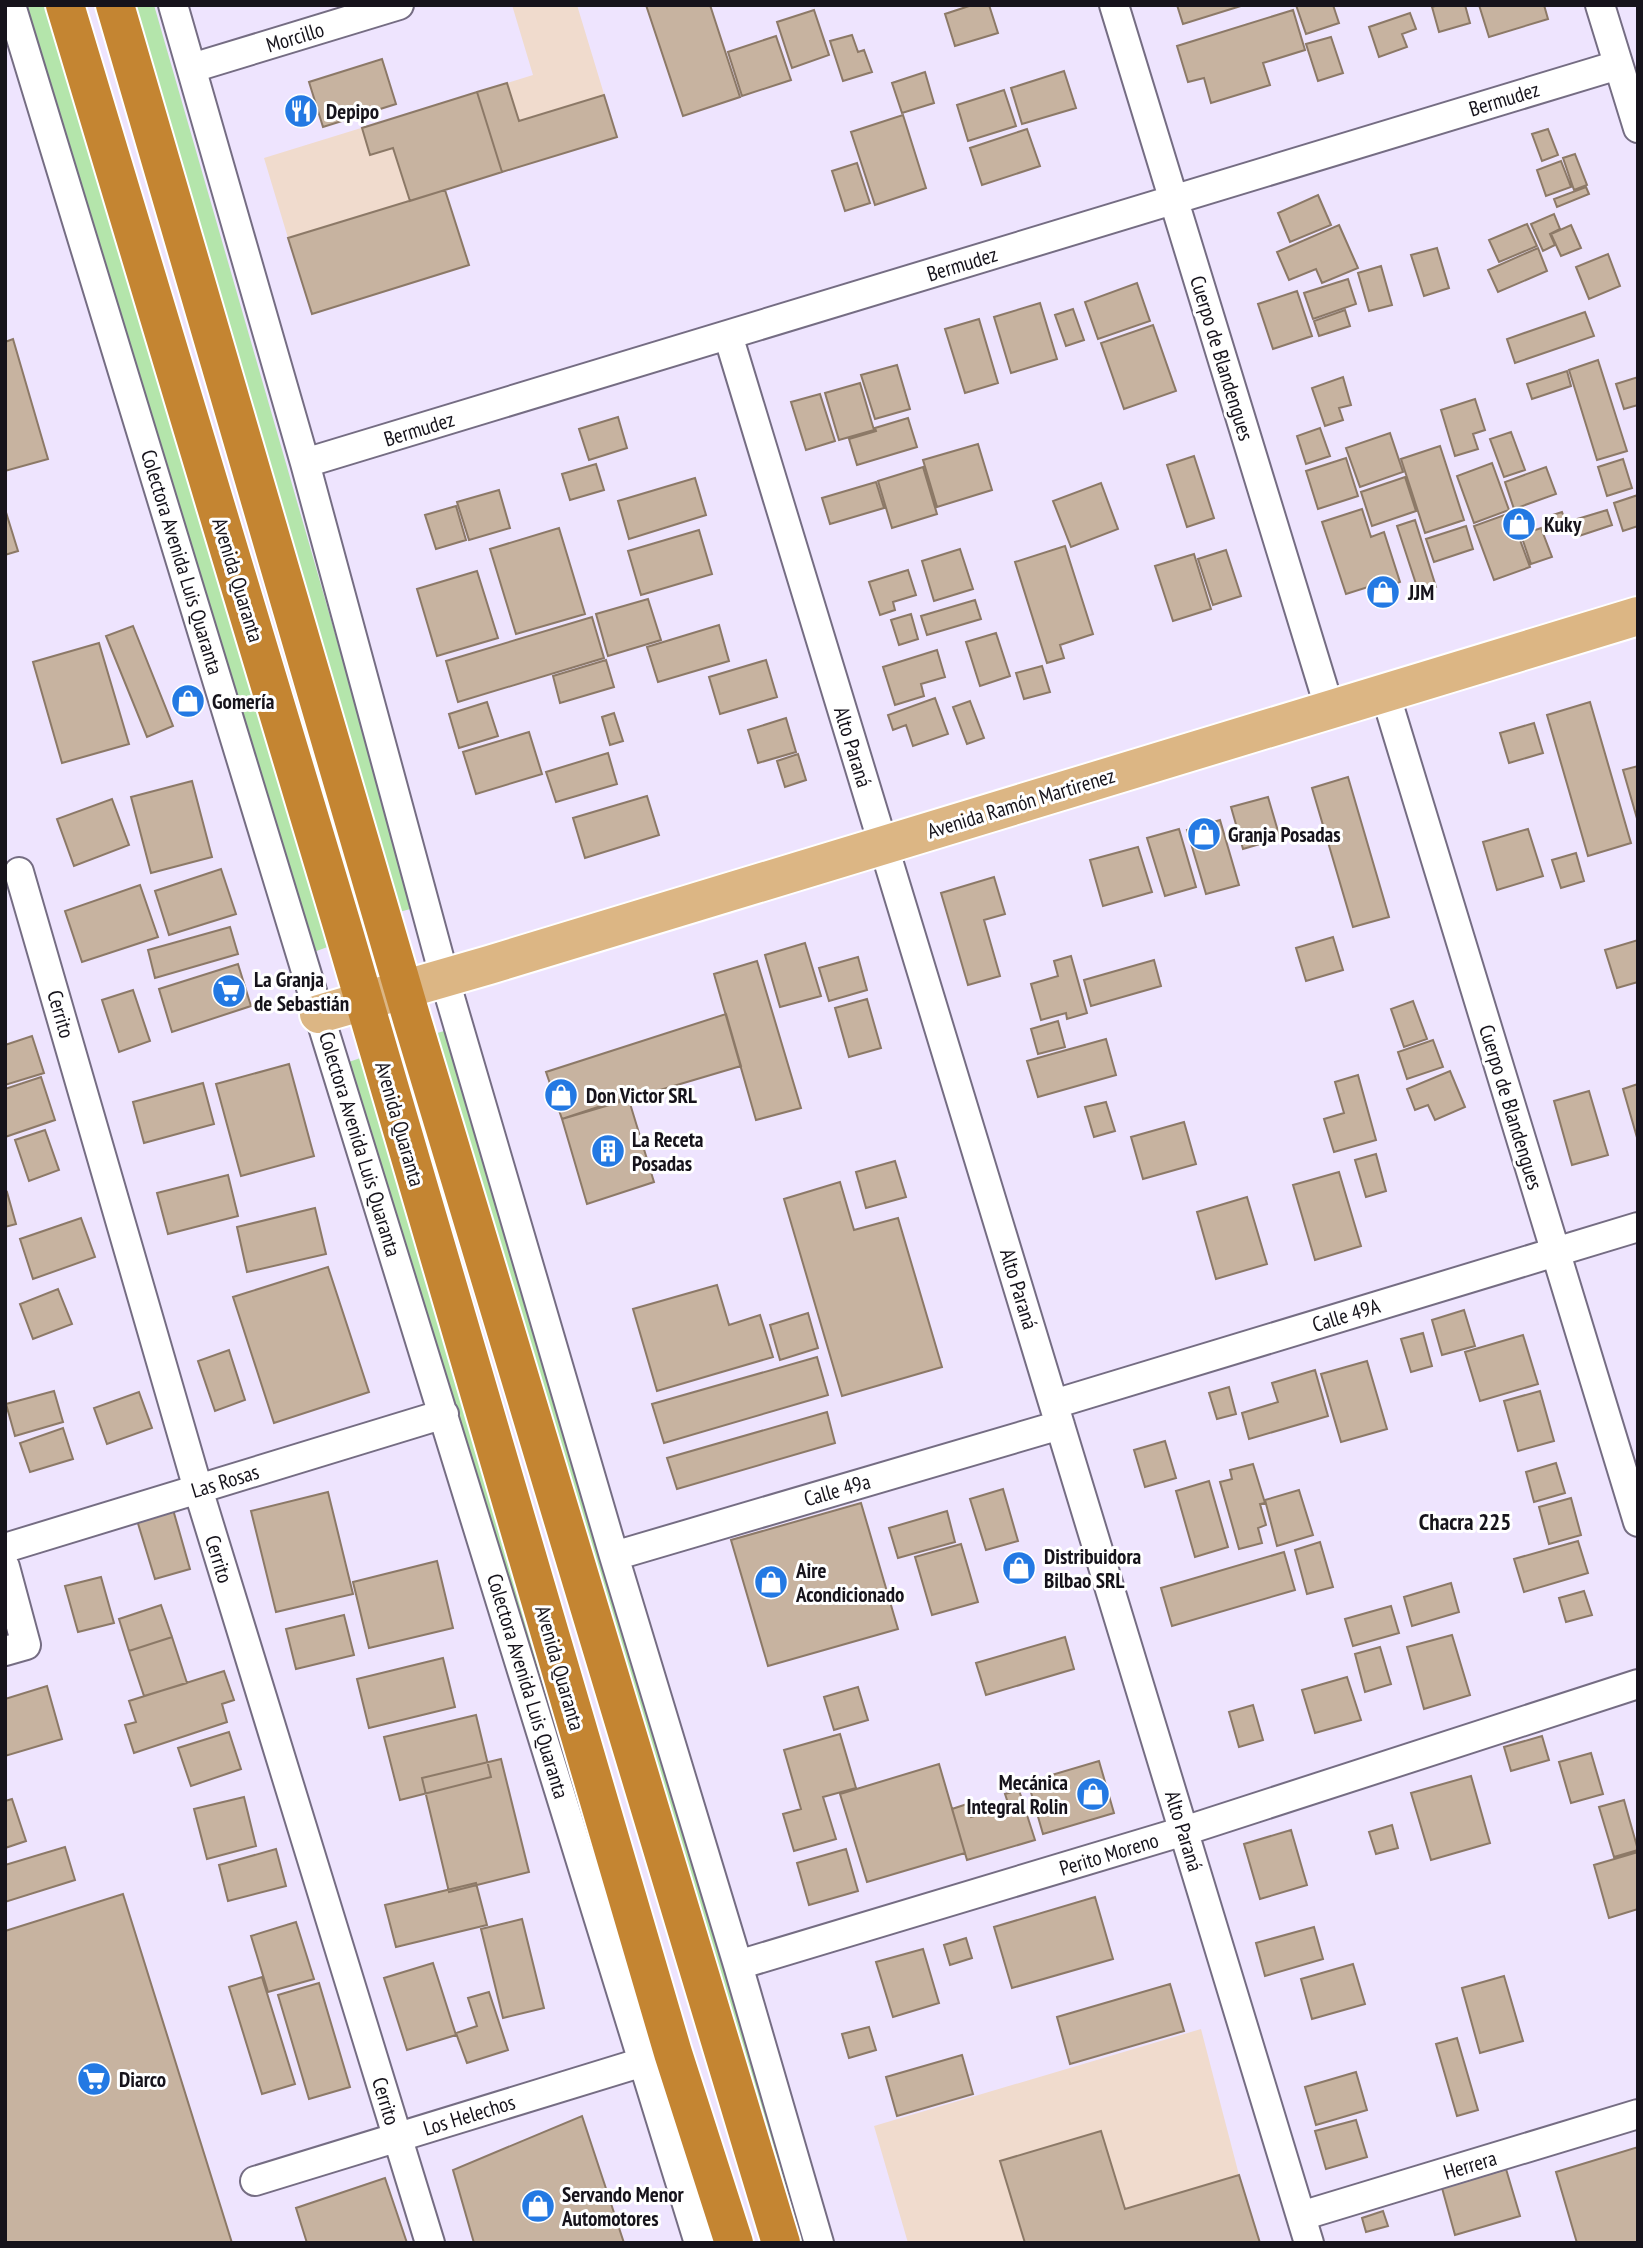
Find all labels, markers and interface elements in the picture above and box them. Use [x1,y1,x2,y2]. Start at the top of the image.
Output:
street label: Morcillo [263,15,327,59]
street label: Bermudez [1465,76,1543,122]
restaurant icon: Depipo [282,92,320,130]
place label: Depipo [326,98,379,125]
street label: Bermudez [923,241,1001,287]
street label: Cuerpo de Blandengues [1184,272,1260,444]
street label: Bermudez [380,406,458,452]
street label: Colectora Avenida Luis Quaranta [135,446,229,678]
shop icon: Kuky [1500,505,1538,543]
place label: Kuky [1544,511,1582,538]
street label: Avenida Quaranta [206,515,270,645]
shop icon: JJM [1364,573,1402,611]
place label: JJM [1407,579,1434,606]
shop icon: Gomería [169,682,207,720]
place label: Gomería [212,688,275,715]
street label: Alto Paraná [828,703,878,791]
street label: Avenida Ramón Martirenez [924,762,1118,844]
shop icon: Granja Posadas [1185,815,1223,853]
place label: Granja Posadas [1228,821,1341,848]
place label: La Granja de Sebastián [254,966,349,1017]
supermarket icon: La Granja de Sebastián [210,972,248,1010]
street label: Cerrito [41,987,81,1041]
street label: Cuerpo de Blandengues [1473,1021,1549,1193]
street label: Colectora Avenida Luis Quaranta [313,1028,407,1260]
street label: Avenida Quaranta [369,1059,431,1189]
shop icon: Don Victor SRL [542,1076,580,1114]
place label: Don Victor SRL [586,1082,697,1109]
place label: La Receta Posadas [632,1126,704,1177]
building icon: La Receta Posadas [589,1132,627,1170]
street label: Alto Paraná [994,1245,1044,1333]
street label: Calle 49A [1309,1292,1383,1338]
street label: Las Rosas [188,1458,262,1504]
street label: Calle 49a [801,1468,873,1512]
district label: Chacra 225 [1419,1507,1511,1536]
street label: Cerrito [199,1532,239,1586]
place label: Distribuidora Bilbao SRL [1044,1543,1142,1594]
shop icon: Distribuidora Bilbao SRL [1000,1549,1038,1587]
place label: Aire Acondicionado [795,1557,904,1608]
shop icon: Aire Acondicionado [752,1563,790,1601]
street label: Colectora Avenida Luis Quaranta [481,1570,575,1802]
street label: Avenida Quaranta [529,1603,591,1733]
place label: Mecánica Integral Rolin [967,1769,1068,1820]
shop icon: Mecánica Integral Rolin [1074,1775,1112,1813]
street label: Alto Paraná [1159,1787,1209,1875]
street label: Perito Moreno [1056,1826,1162,1882]
supermarket icon: Diarco [75,2060,113,2098]
place label: Diarco [119,2066,166,2093]
street label: Cerrito [366,2074,406,2128]
street label: Los Helechos [420,2088,518,2142]
street label: Herrera [1440,2144,1500,2186]
place label: Servando Menor Automotores [561,2181,685,2232]
shop icon: Servando Menor Automotores [519,2187,557,2225]

